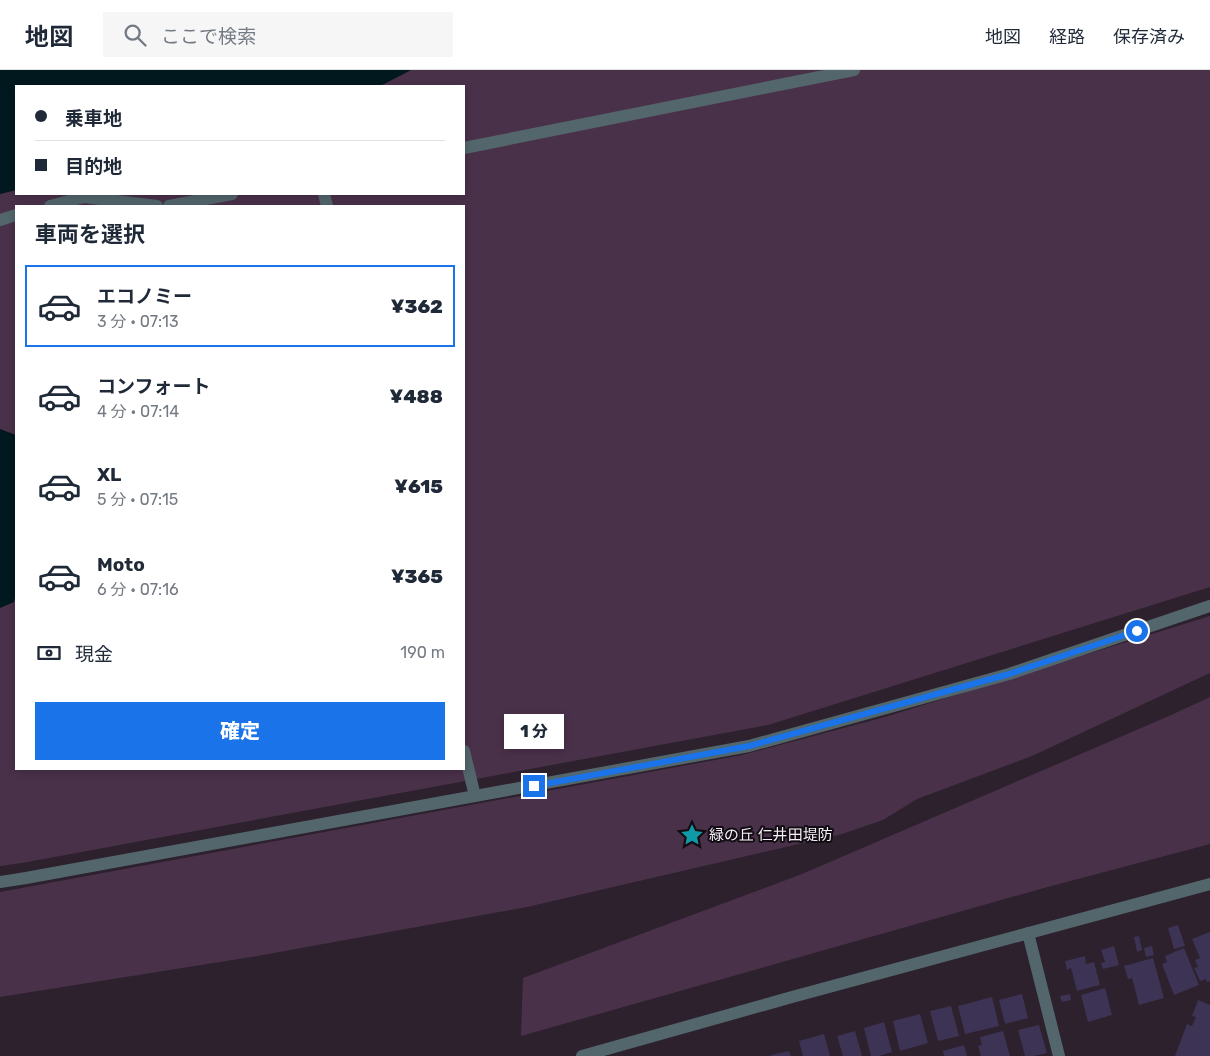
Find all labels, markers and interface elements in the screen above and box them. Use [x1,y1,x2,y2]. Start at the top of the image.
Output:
search box [103,12,453,57]
icon: search [121,21,149,49]
text: 地図 [25,23,73,51]
text: ここで検索 [161,25,256,48]
text: 地図 [985,26,1021,48]
text: 経路 [1049,26,1085,48]
text: 保存済み [1113,26,1185,48]
text: 乗車地 [65,107,122,130]
text: 目的地 [65,155,122,178]
text: 車両を選択 [35,221,145,248]
icon: car [37,284,82,329]
text: エコノミー [97,285,192,308]
text: ¥362 [391,295,443,318]
text: 3 分 · 07:13 [97,312,179,331]
icon: car [37,374,82,419]
text: コンフォート [97,375,210,398]
text: ¥488 [389,385,443,408]
text: 4 分 · 07:14 [97,402,179,421]
text: XL [97,463,121,486]
icon: car [37,464,82,509]
text: ¥615 [394,475,443,498]
text: 5 分 · 07:15 [97,490,178,509]
text: Moto [97,553,145,576]
icon: car [37,554,82,599]
text: ¥365 [391,565,443,588]
text: 6 分 · 07:16 [97,580,179,599]
route start [1126,620,1148,642]
icon: cash [35,639,63,667]
text: 現金 [75,643,113,666]
text: 190 m [400,643,445,662]
button: 確定 [35,702,445,760]
callout: 1 分 [504,714,564,748]
text: 1 分 [520,722,548,741]
route end [523,775,545,797]
place icon: 緑の丘 仁井田堤防 [679,822,705,848]
place label: 緑の丘 仁井田堤防 [709,826,833,844]

